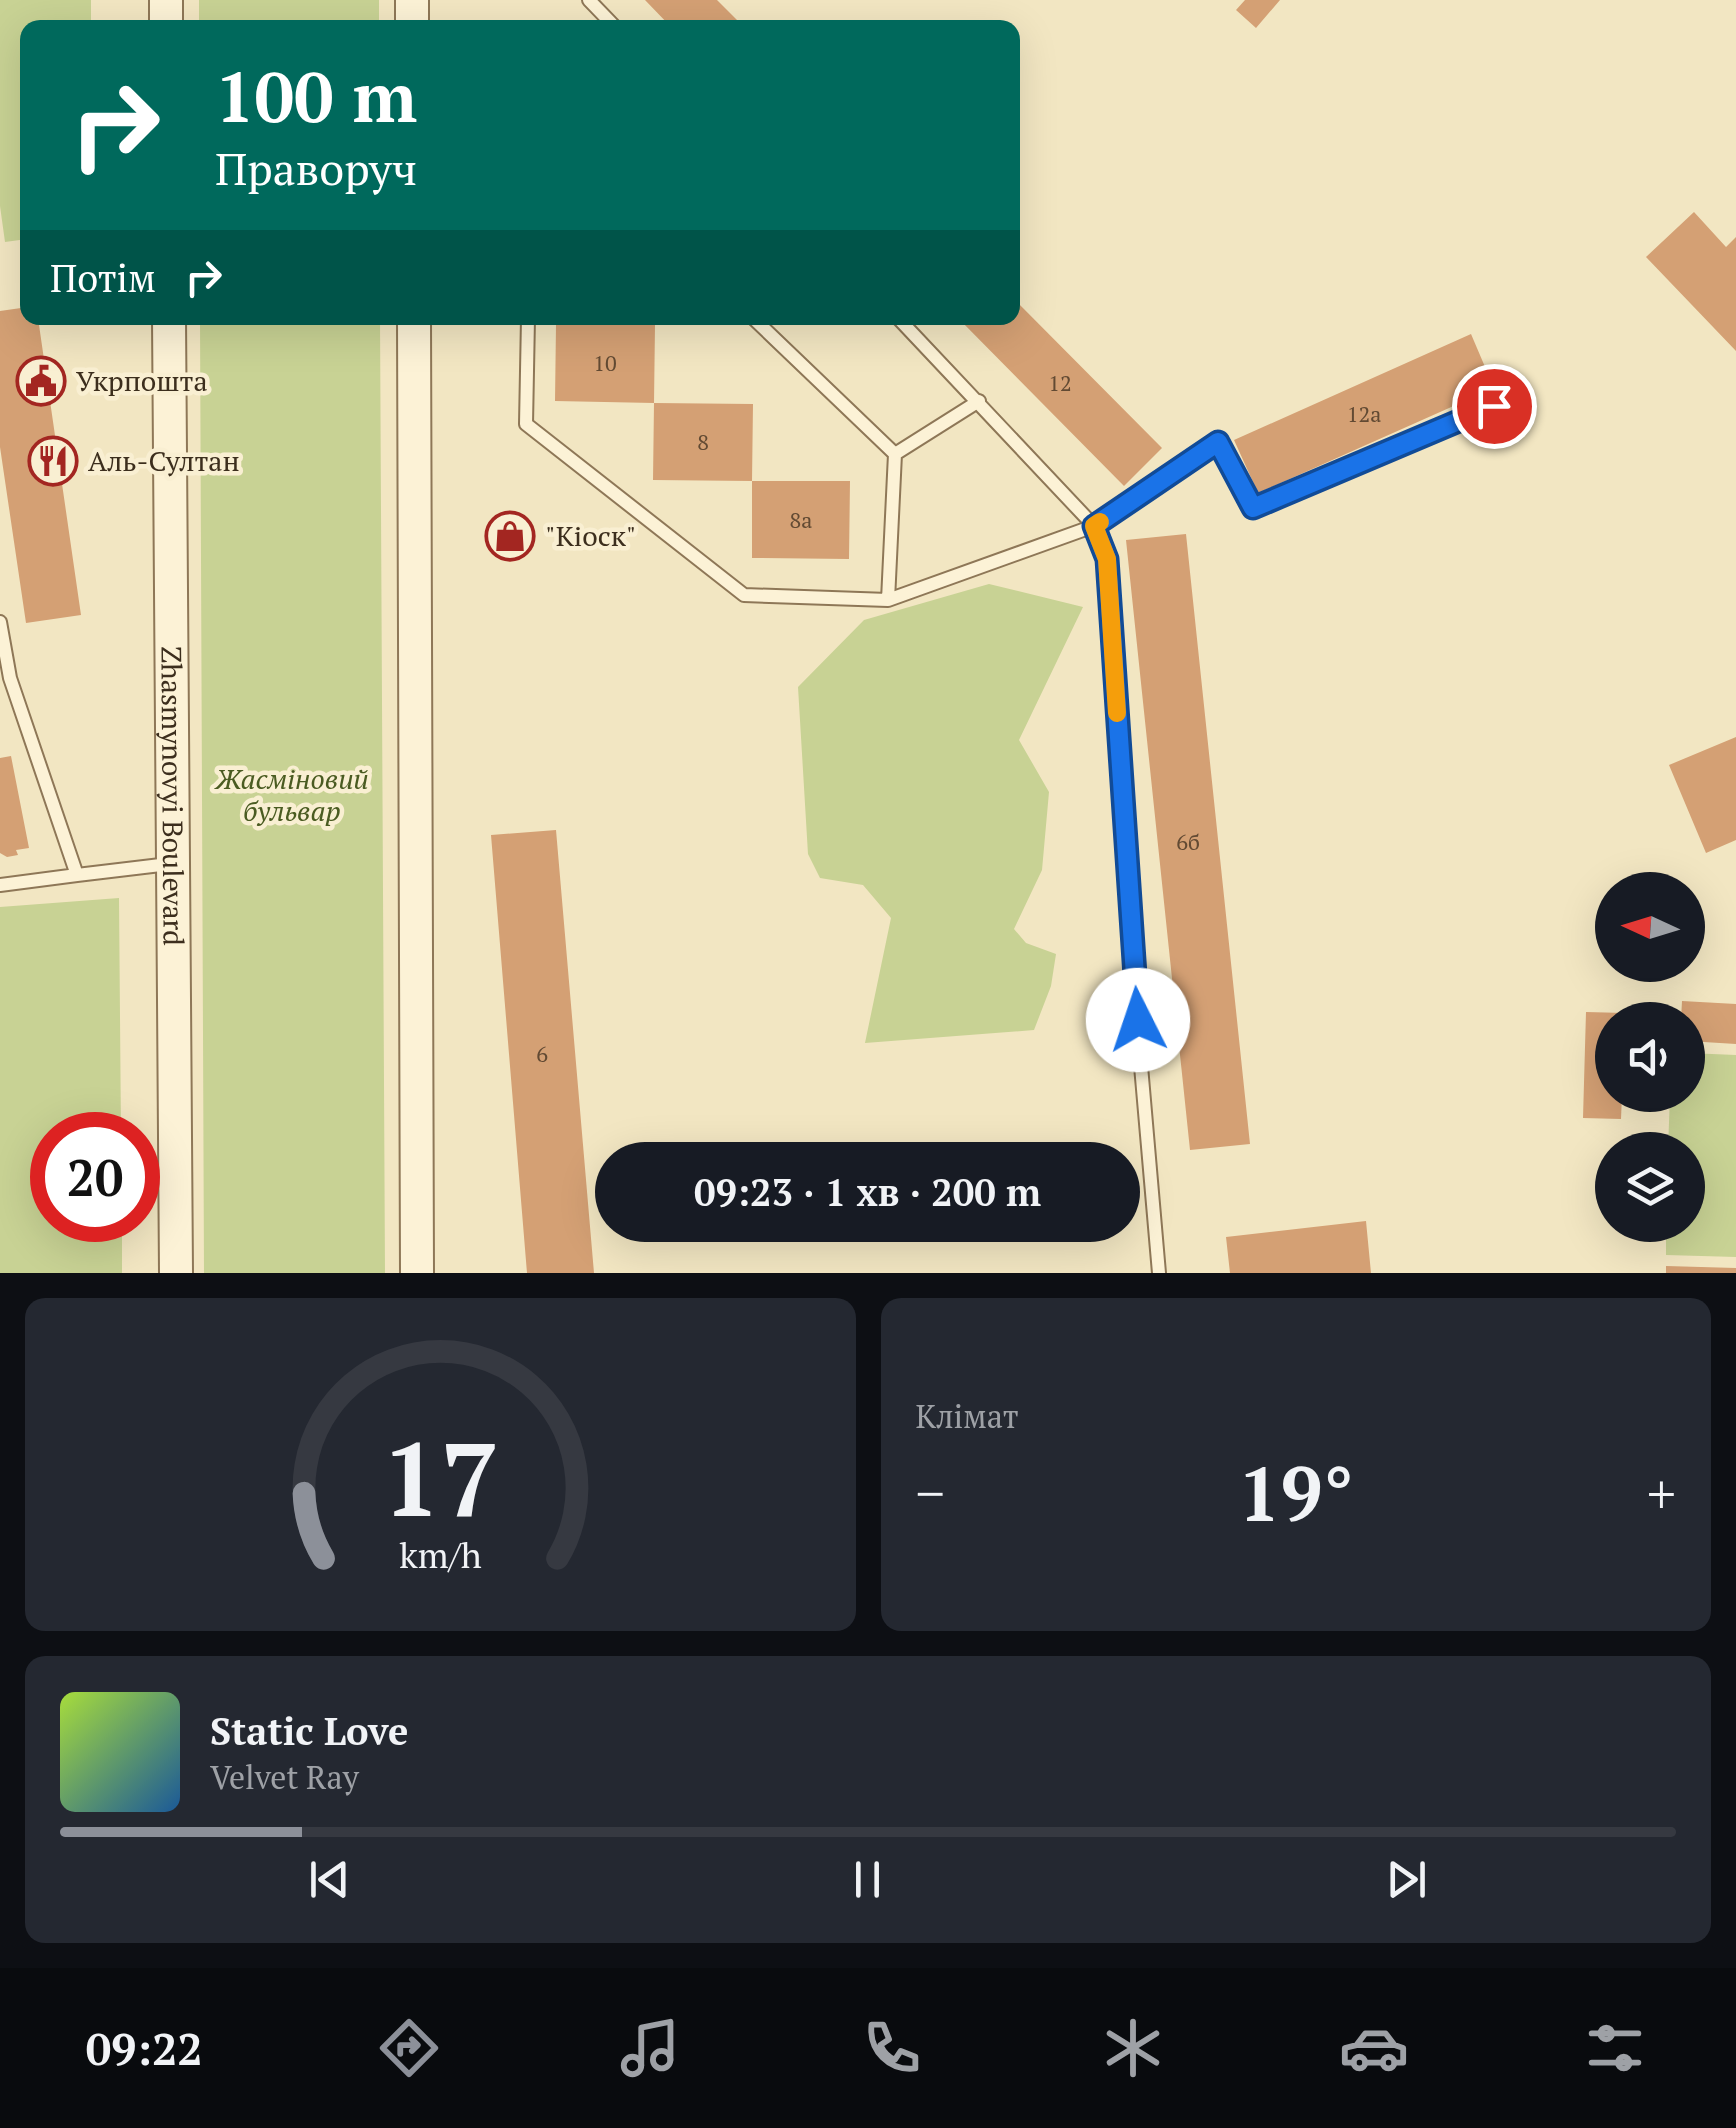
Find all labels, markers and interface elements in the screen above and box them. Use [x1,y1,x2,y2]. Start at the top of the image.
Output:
text: 100 m [215,49,417,142]
icon: right [50,60,180,190]
text: Праворуч [215,138,417,198]
icon: right [176,250,231,305]
text: Потім [50,253,156,303]
house number: 10 [593,348,617,377]
public building icon: Укрпошта [15,355,67,407]
place label: Укрпошта [76,362,208,399]
pin [1452,364,1537,449]
house number: 12 [1048,368,1072,397]
icon: arrive [1467,379,1522,434]
house number: 12а [1347,399,1381,428]
house number: 8 [697,427,709,456]
restaurant icon: Аль-Султан [27,435,79,487]
place label: Аль-Султан [88,442,240,479]
house number: 8а [790,505,812,534]
shop icon: "Кіоск" [484,510,536,562]
place label: "Кіоск" [545,517,636,554]
street label: Zhasmynovyi Boulevard [153,646,193,946]
park label: Жасміновий бульвар [213,760,369,829]
house number: 6б [1176,827,1200,856]
north arrow [1595,872,1705,982]
map controls [1595,872,1705,1242]
position arrow [1086,968,1190,1072]
button: sound [1595,1002,1705,1112]
house number: 6 [536,1039,548,1068]
speed limit sign: 20 [30,1112,160,1242]
button: layers [1595,1132,1705,1242]
text: 09:23 · 1 хв · 200 m [694,1167,1041,1217]
text: Клімат [916,1395,1019,1437]
text: 17 [381,1408,499,1546]
text: 19° [1238,1443,1354,1542]
text: − [916,1456,945,1529]
text: + [1647,1456,1676,1529]
text: km/h [399,1531,482,1578]
text: Static Love [210,1706,408,1756]
text: Velvet Ray [210,1756,359,1798]
icon: previous [302,1852,357,1907]
icon: pause [840,1852,895,1907]
icon: next [1379,1852,1434,1907]
icon: directions [374,2013,444,2083]
icon: music [615,2013,685,2083]
icon: phone [857,2013,927,2083]
icon: climate [1098,2013,1168,2083]
icon: car [1339,2013,1409,2083]
icon: filters [1580,2013,1650,2083]
text: 09:22 [86,2018,203,2078]

